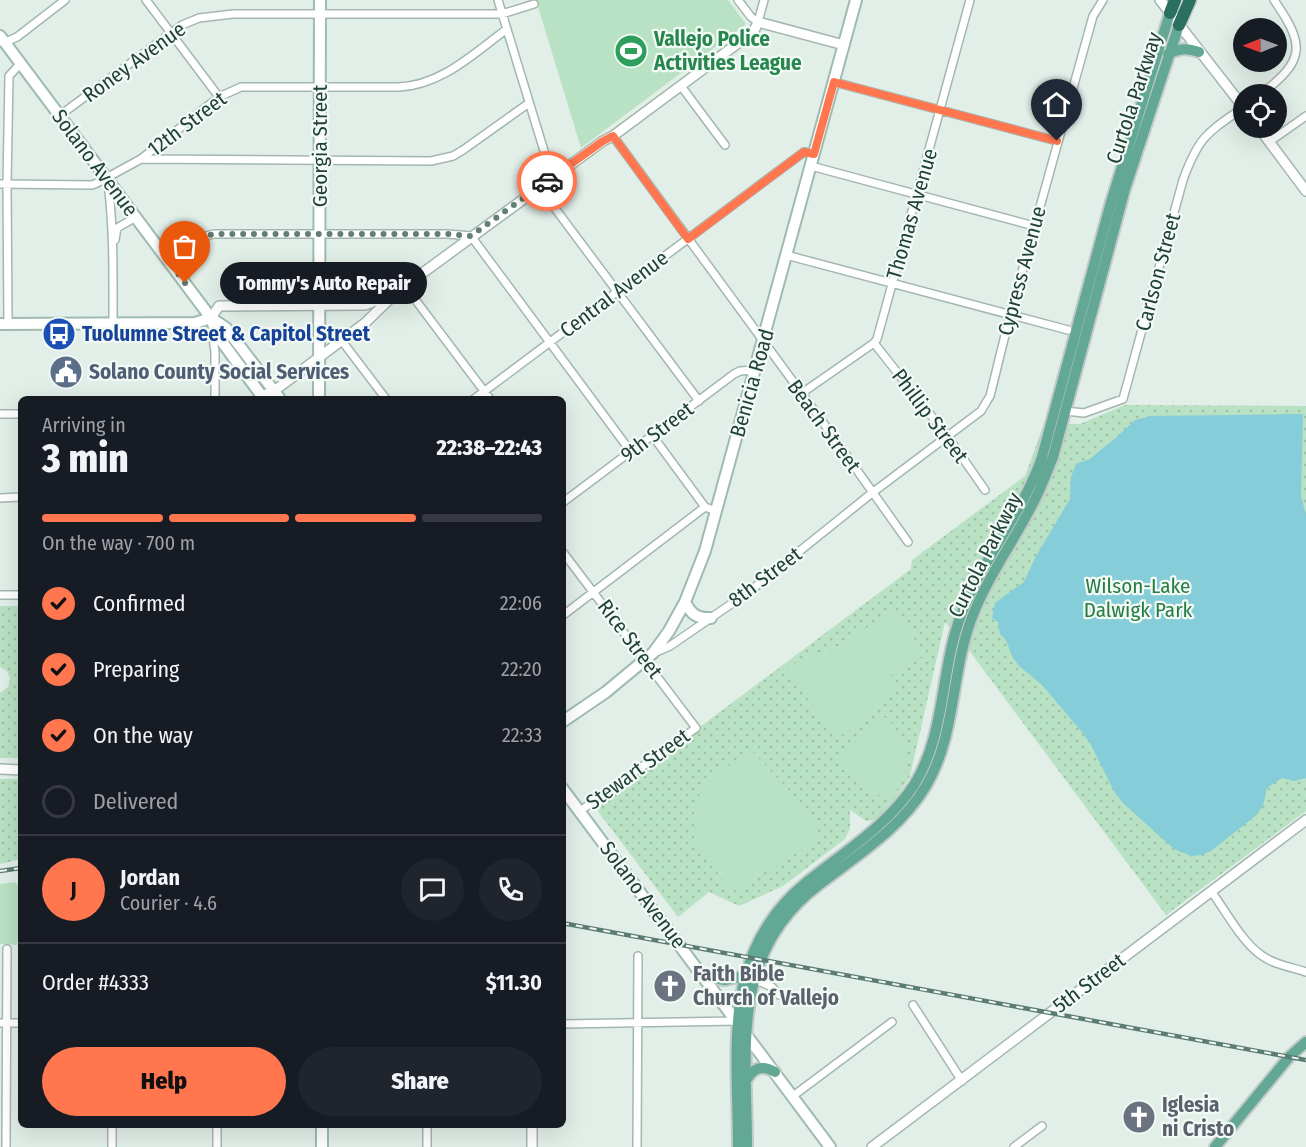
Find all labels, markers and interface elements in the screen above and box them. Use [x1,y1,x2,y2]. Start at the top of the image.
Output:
street label: Roney Avenue [77,16,191,108]
north arrow [1233,18,1287,72]
map controls [1233,18,1287,138]
place label: Vallejo Police Activities League [653,26,802,76]
street label: Curtola Parkway [1100,28,1168,167]
sports icon: Vallejo Police Activities League [613,33,649,69]
pin [1031,79,1082,141]
button: locate [1233,84,1287,138]
street label: Georgia Street [307,85,333,207]
street label: 12th Street [142,86,232,162]
icon: home [1040,88,1073,121]
street label: Solano Avenue [46,104,144,222]
street label: Thomas Avenue [881,145,943,283]
courier [517,151,577,211]
icon: car [531,165,564,198]
street label: Cypress Avenue [992,203,1052,339]
street label: Carlson Street [1130,210,1186,334]
pin [159,221,210,283]
icon: bag [168,230,201,263]
street label: Central Avenue [555,245,673,343]
callout: Tommy's Auto Repair [221,262,428,304]
text: Tommy's Auto Repair [236,271,411,295]
bus stop icon: Tuolumne Street & Capitol Street [41,316,77,352]
place label: Tuolumne Street & Capitol Street [82,321,371,347]
street label: Benicia Road [724,326,780,440]
public building icon: Solano County Social Services [48,354,84,390]
place label: Solano County Social Services [89,359,349,385]
street label: Phillip Street [886,364,974,468]
street label: Beach Street [782,374,867,478]
street label: 9th Street [615,396,699,468]
text: Arriving in [42,413,126,437]
text: 22:38–22:43 [436,434,542,461]
text: 3 min [42,436,129,482]
street label: Curtola Parkway [942,488,1028,622]
text: On the way · 700 m [42,531,195,555]
street label: 8th Street [723,541,807,613]
park label: Wilson-Lake Dalwigk Park [1084,573,1192,623]
icon: check [42,587,75,620]
text: Confirmed [93,590,186,617]
text: 22:06 [500,591,542,615]
street label: Rice Street [592,594,668,684]
icon: check [42,653,75,686]
text: Preparing [93,656,179,683]
text: 22:20 [501,657,542,681]
icon: check [42,719,75,752]
text: On the way [93,722,193,749]
text: 22:33 [502,723,542,747]
street label: Stewart Street [581,723,695,815]
text: Delivered [93,788,178,815]
street label: Solano Avenue [594,836,692,954]
button: chat [401,858,464,921]
button: phone [479,858,542,921]
text: Jordan [120,864,180,891]
text: J [70,876,77,903]
text: Courier · 4.6 [120,891,217,915]
street label: 5th Street [1048,947,1130,1019]
place label: Faith Bible Church of Vallejo [693,961,839,1011]
church icon: Faith Bible Church of Vallejo [652,968,688,1004]
text: Order #4333 [42,969,149,996]
text: $11.30 [486,969,542,996]
button: Help [42,1047,286,1116]
button: Share [298,1047,542,1116]
place label: Iglesia ni Cristo [1162,1092,1234,1142]
church icon: Iglesia ni Cristo [1121,1099,1157,1135]

